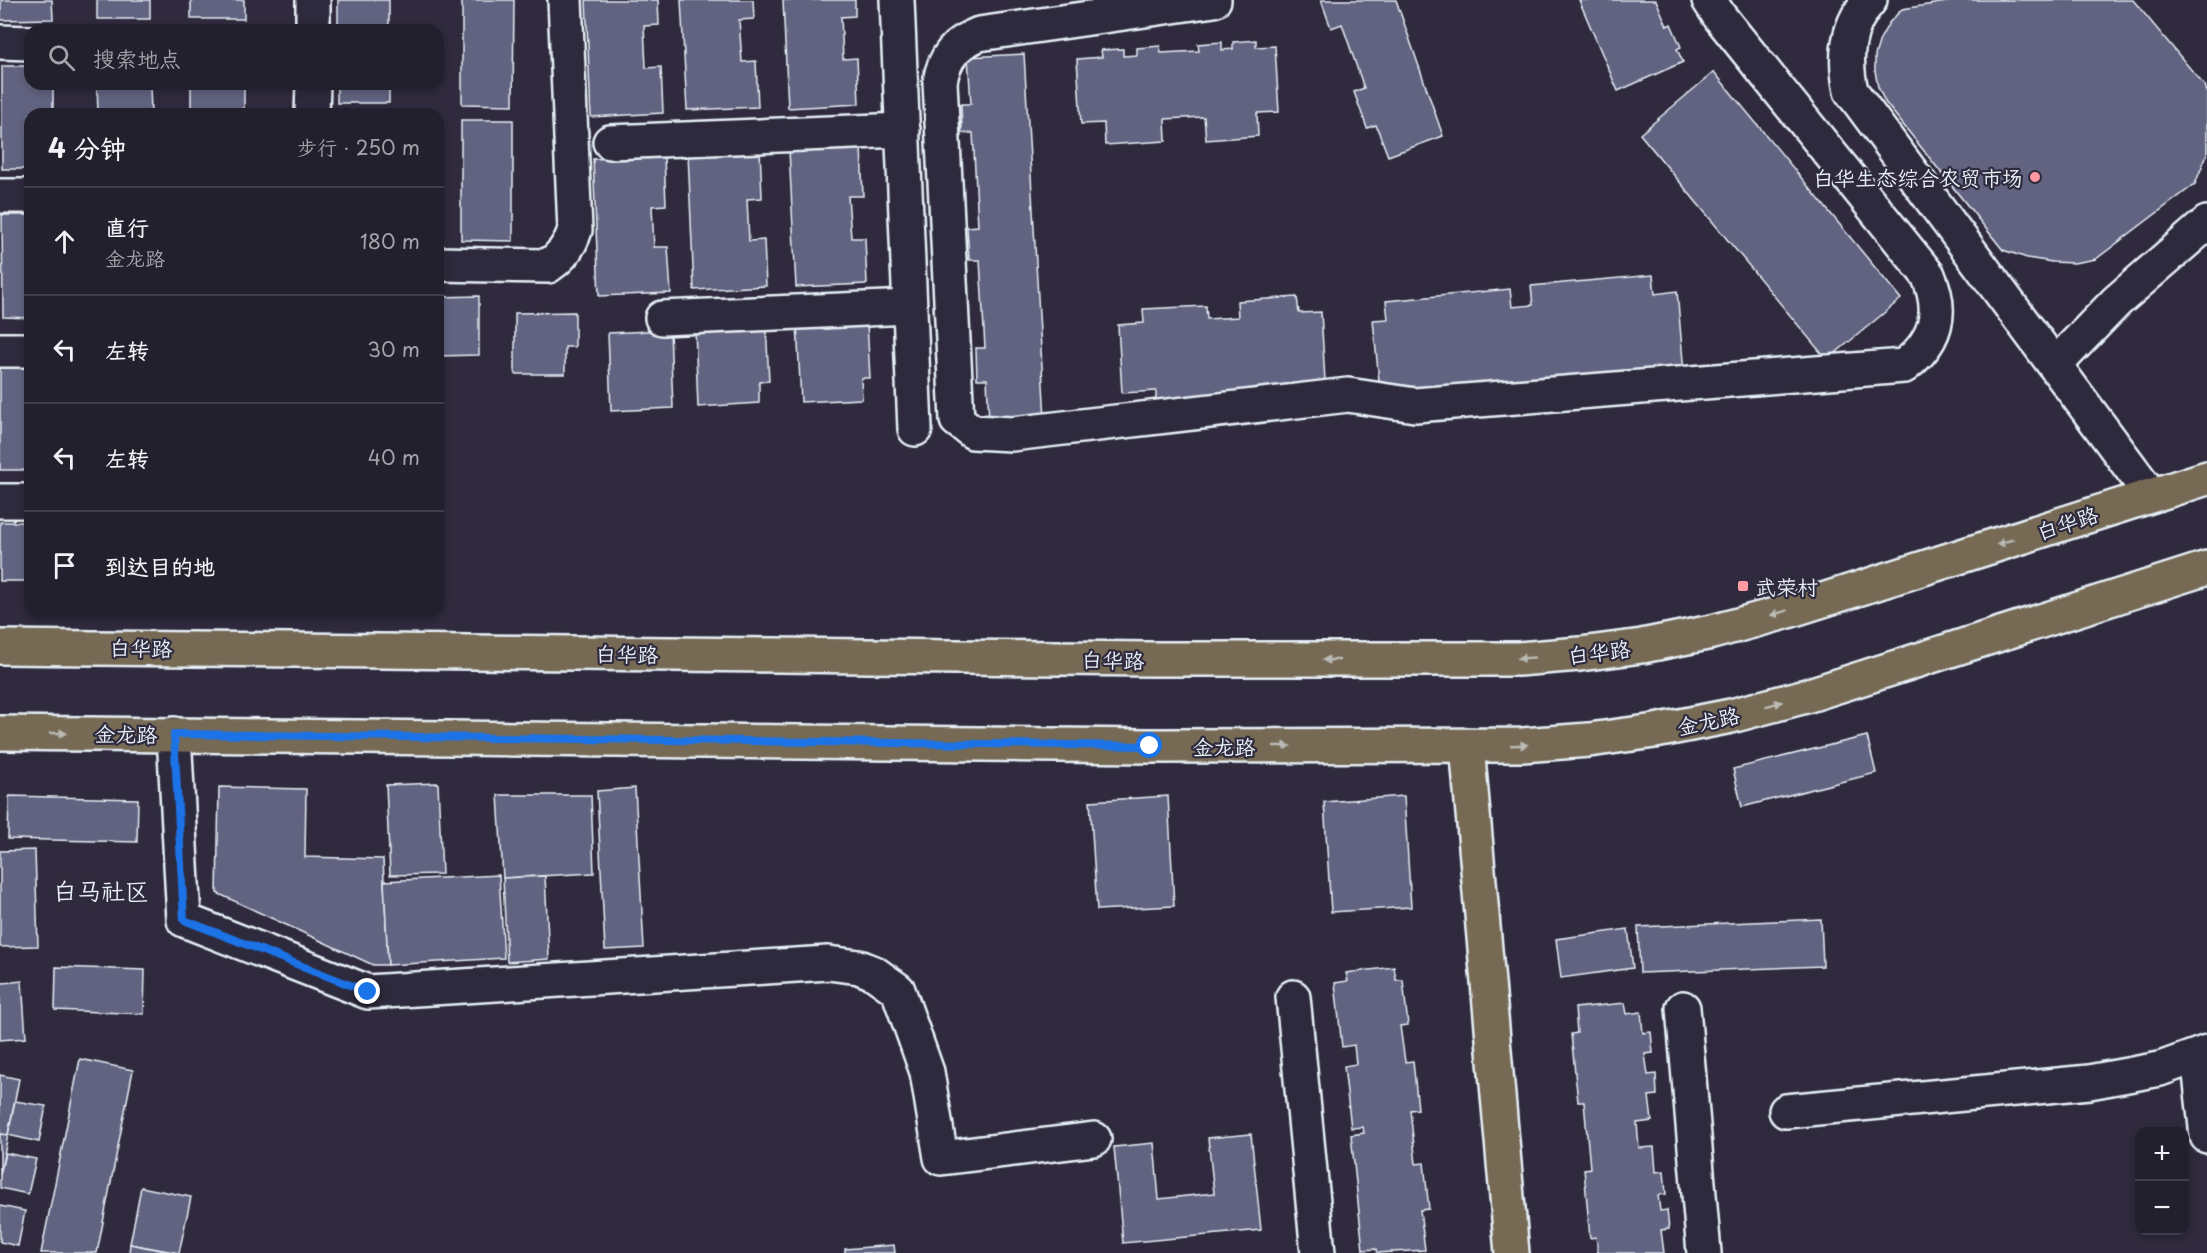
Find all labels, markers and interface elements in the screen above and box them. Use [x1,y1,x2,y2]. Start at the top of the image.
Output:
search box [24,24,444,90]
icon: search [45,41,78,74]
text: 搜索地点 [93,41,181,74]
text: 4 分钟 [48,128,126,167]
text: 步行 · 250 m [297,132,420,162]
place label: 白华生态综合农贸市场 [1813,161,2023,193]
marker: 白华生态综合农贸市场 [2028,170,2042,184]
text: 直行 [105,210,149,243]
icon: ahead [48,225,81,258]
text: 180 m [360,226,420,256]
text: 金龙路 [105,243,165,273]
icon: left [48,333,81,366]
text: 左转 [105,333,149,366]
text: 30 m [367,334,420,364]
icon: left [48,441,81,474]
text: 左转 [105,441,149,474]
text: 40 m [368,442,420,472]
street label: 白华路 [2032,497,2102,547]
one-way arrow [1996,538,2014,547]
icon: arrive [48,549,81,582]
text: 到达目的地 [105,549,215,582]
place label: 武荣村 [1755,570,1818,602]
marker: 武荣村 [1736,579,1750,593]
one-way arrow [1770,609,1788,618]
street label: 白华路 [109,630,173,664]
street label: 白华路 [1566,631,1632,671]
street label: 白华路 [595,636,659,670]
street label: 白华路 [1081,642,1145,676]
one-way arrow [1516,654,1535,663]
one-way arrow [1322,655,1341,665]
street label: 金龙路 [1674,698,1742,742]
one-way arrow [1765,699,1783,709]
street label: 金龙路 [94,716,158,750]
one-way arrow [49,728,68,738]
street label: 金龙路 [1193,730,1256,762]
route start [1136,732,1162,758]
one-way arrow [1510,740,1529,749]
one-way arrow [1273,741,1292,751]
district label: 白马社区 [53,872,149,908]
route end [354,978,380,1004]
map controls [2135,1127,2189,1235]
button: + [2135,1127,2189,1181]
button: − [2135,1181,2189,1235]

